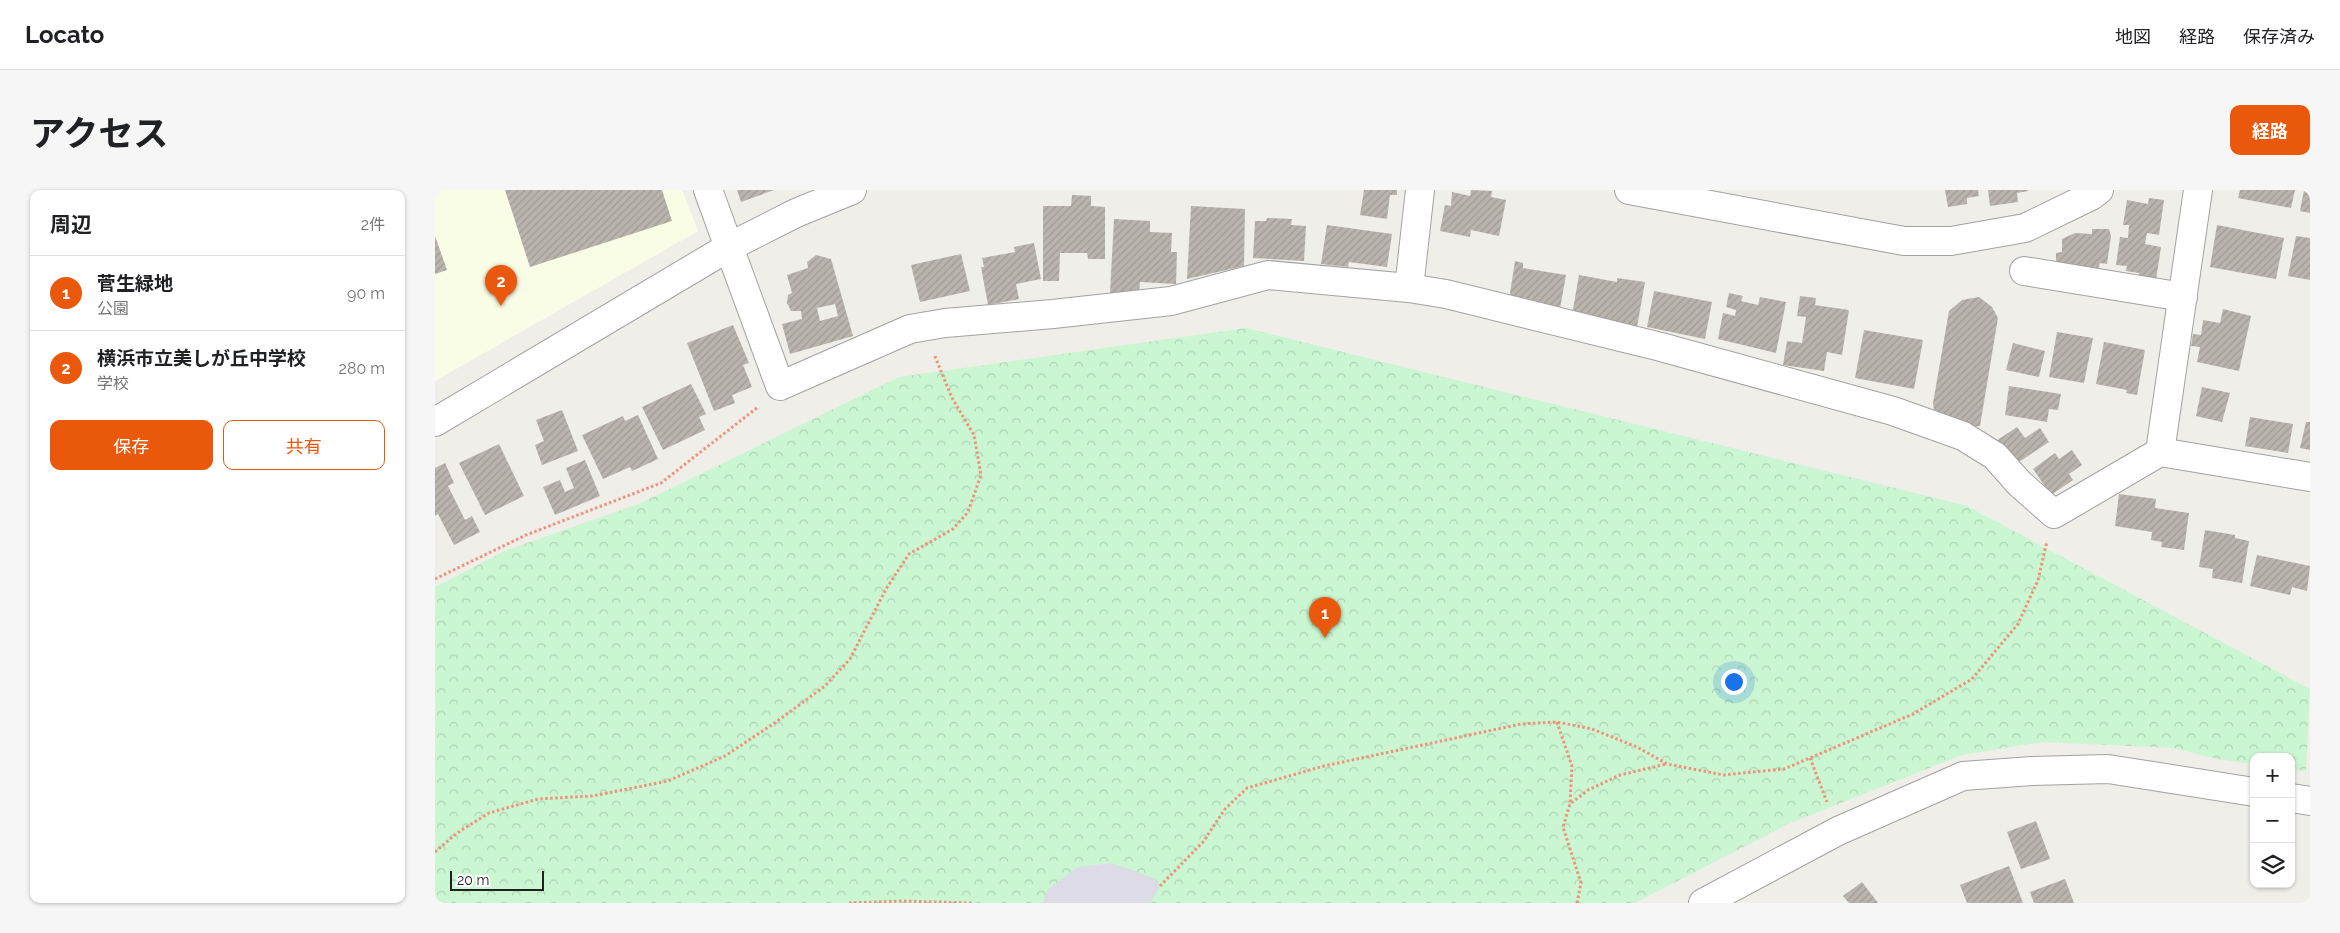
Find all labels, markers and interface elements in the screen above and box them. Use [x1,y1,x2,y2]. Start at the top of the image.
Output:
text: Locato [25,20,104,49]
text: 地図 [2115,26,2151,47]
text: 経路 [2179,26,2215,47]
text: 保存済み [2243,26,2315,47]
button: 経路 [2230,105,2310,155]
text: アクセス [30,113,168,154]
text: 周辺 [50,212,92,237]
text: 2件 [361,215,385,234]
pin: 2 [485,265,517,306]
text: 菅生緑地 [97,272,173,294]
text: 1 [62,284,70,303]
text: 90 m [347,284,385,303]
text: 公園 [97,299,129,318]
text: 横浜市立美しが丘中学校 [97,347,306,369]
text: 2 [61,359,71,378]
text: 280 m [339,359,385,378]
text: 学校 [97,374,129,393]
button: 保存 [50,420,213,470]
button: 共有 [223,420,385,470]
pin: 1 [1309,597,1341,638]
your location [1721,669,1747,695]
map controls [2250,753,2295,888]
button: + [2250,753,2295,798]
button: − [2250,798,2295,843]
button: layers [2250,843,2295,888]
scale bar [450,868,544,891]
text: 20 m [457,872,489,888]

